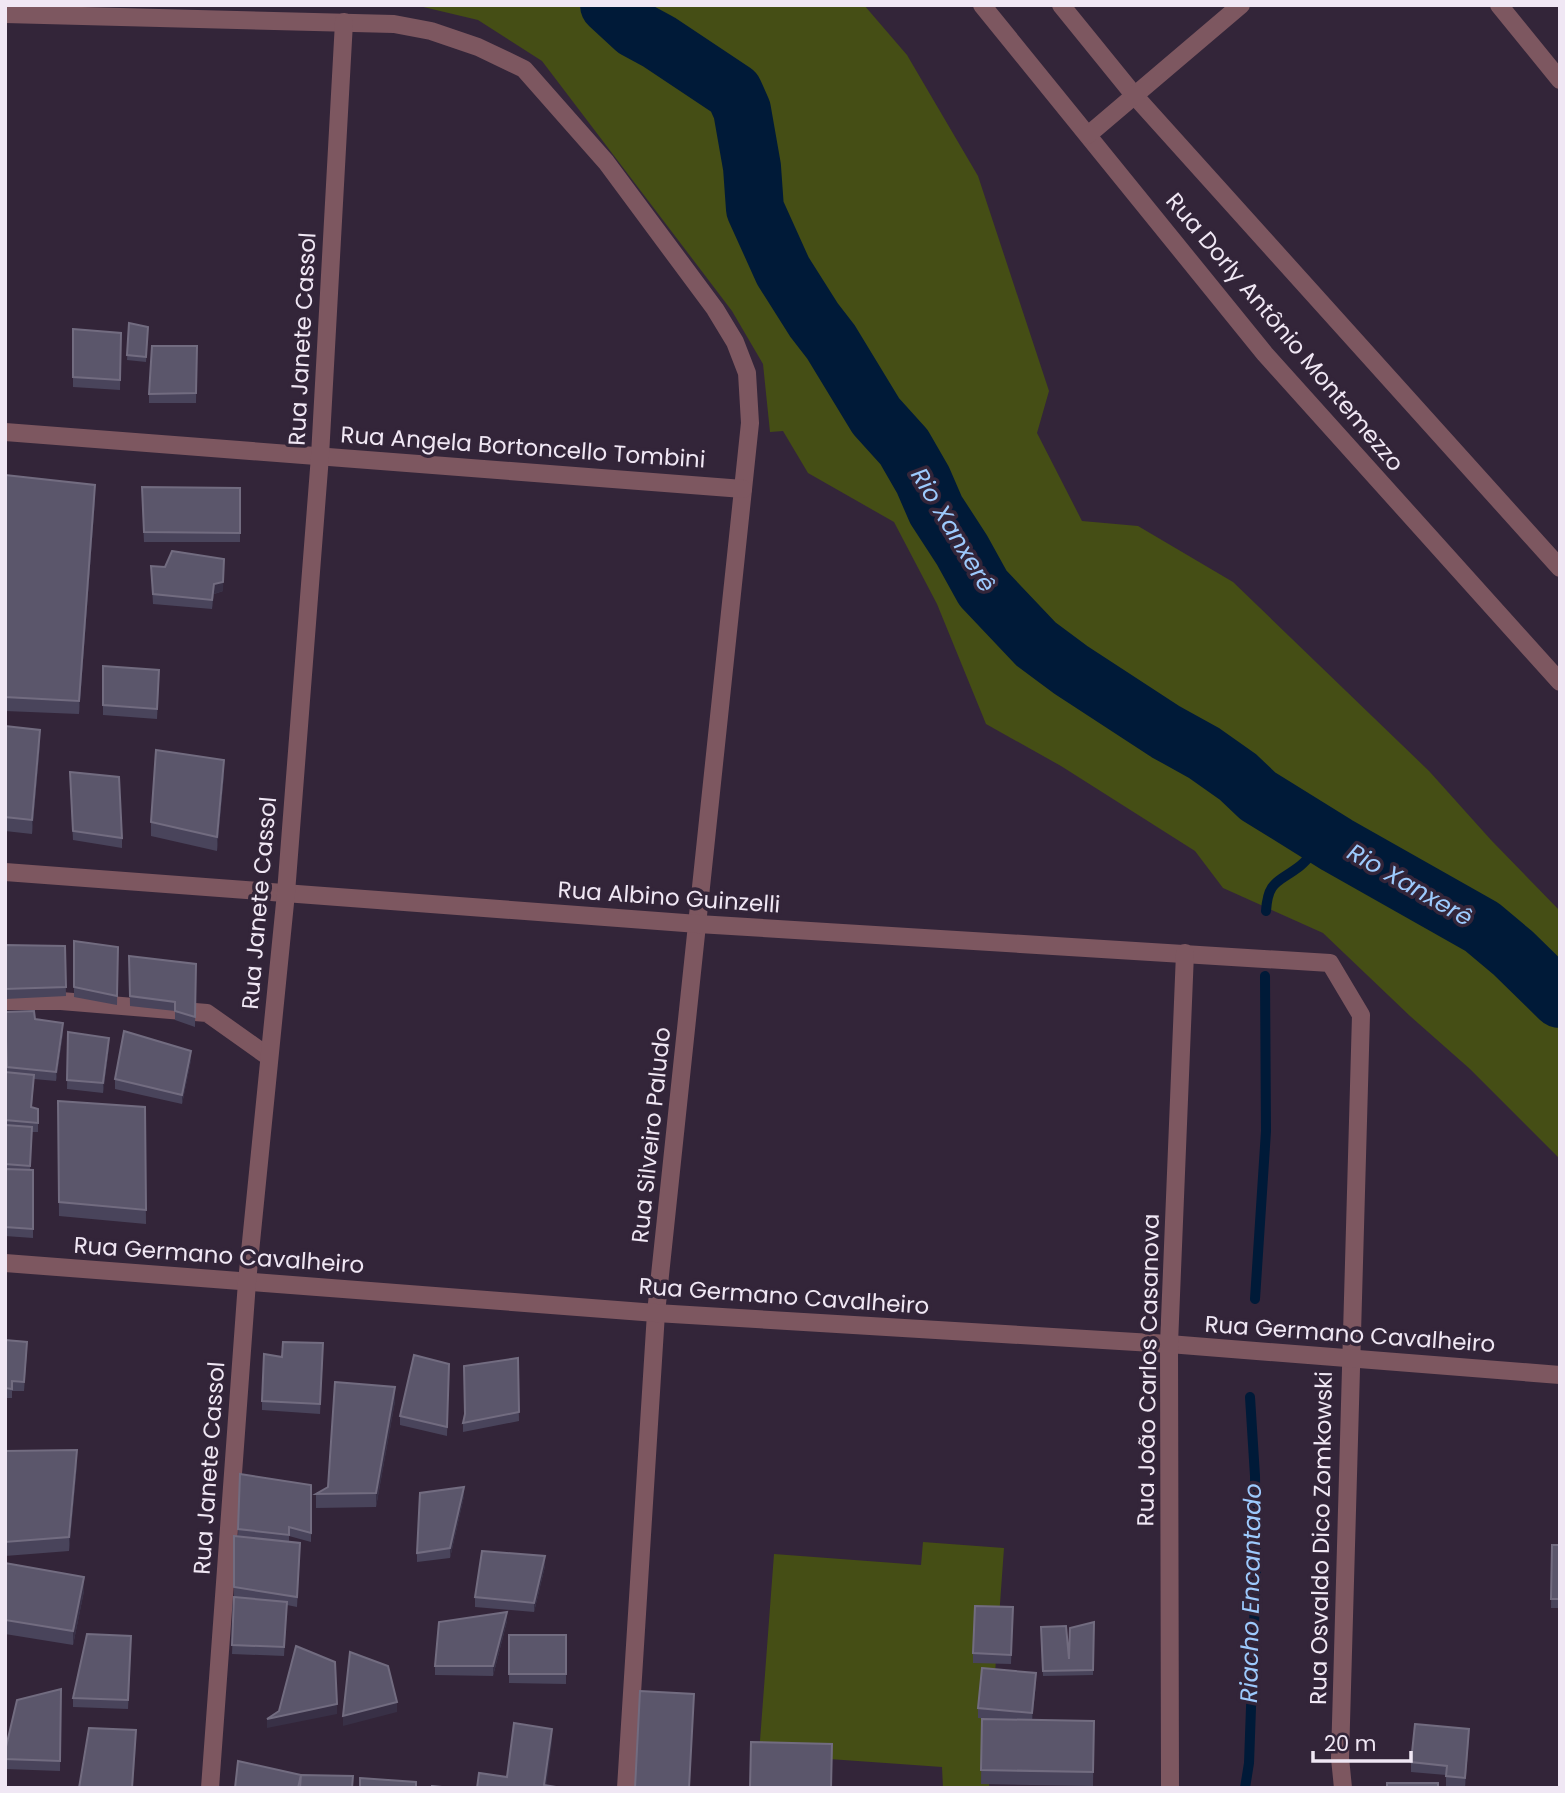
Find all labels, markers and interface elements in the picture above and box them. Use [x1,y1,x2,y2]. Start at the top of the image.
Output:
street label: Rua Dorly Antônio Montemezzo [1159,186,1411,478]
street label: Rua Janete Cassol [280,232,324,446]
street label: Rua Angela Bortoncello Tombini [339,418,707,476]
water label: Rio Xanxerê [903,461,1004,598]
street label: Rua Janete Cassol [234,795,284,1011]
water label: Rio Xanxerê [1342,835,1479,934]
street label: Rua Albino Guinzelli [557,873,781,921]
street label: Rua Silveiro Paludo [624,1025,678,1245]
street label: Rua João Carlos Casanova [1129,1213,1167,1527]
street label: Rua Germano Cavalheiro [73,1229,365,1281]
street label: Rua Germano Cavalheiro [638,1270,930,1322]
street label: Rua Germano Cavalheiro [1204,1308,1496,1360]
street label: Rua Janete Cassol [186,1360,232,1576]
street label: Rua Osvaldo Dico Zomkowski [1302,1371,1340,1705]
water label: Riacho Encantado [1232,1483,1269,1703]
scale bar [1313,1720,1411,1764]
text: 20 m [1324,1729,1377,1758]

